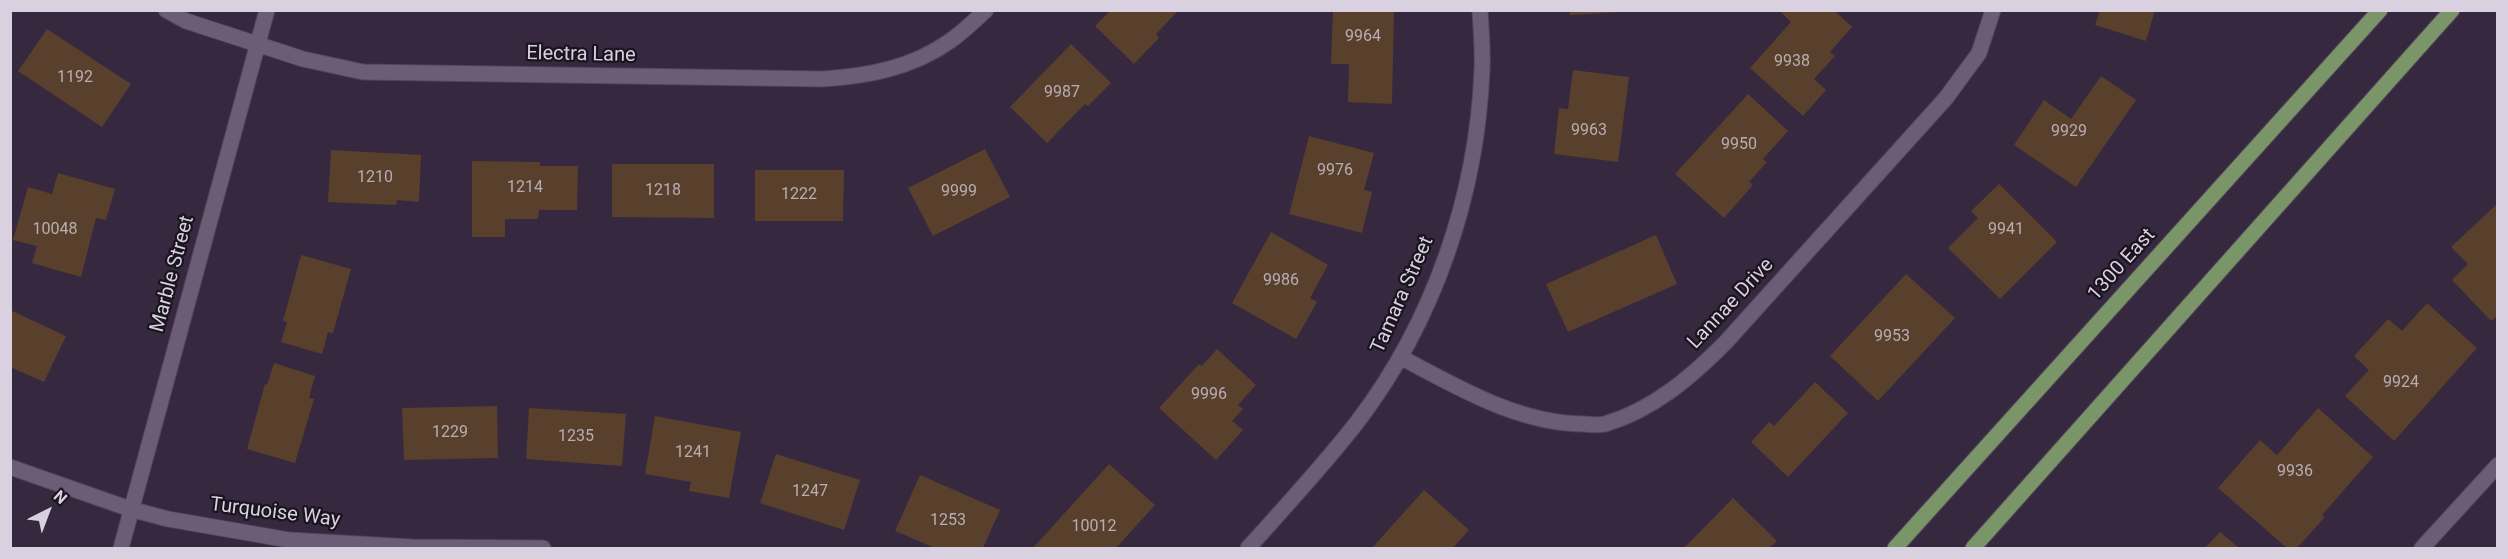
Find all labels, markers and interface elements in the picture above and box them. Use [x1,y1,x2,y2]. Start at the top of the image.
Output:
house number: 9964 [1345,27,1381,47]
street label: Electra Lane [526,42,636,68]
house number: 9938 [1774,52,1810,72]
house number: 1192 [57,68,93,88]
house number: 9987 [1044,83,1080,103]
house number: 9963 [1571,121,1607,141]
house number: 9929 [2051,122,2087,142]
house number: 9950 [1721,135,1757,155]
house number: 9976 [1317,161,1353,181]
house number: 1210 [357,168,393,188]
house number: 1214 [507,178,543,198]
house number: 1218 [645,181,681,201]
house number: 9999 [941,182,977,202]
house number: 1222 [781,185,817,205]
street label: Marble Street [146,213,200,335]
house number: 10048 [33,220,77,240]
house number: 9941 [1988,220,2024,240]
street label: 1300 East [2083,224,2161,306]
street label: Tamara Street [1367,233,1439,357]
street label: Lannae Drive [1683,254,1779,354]
house number: 9986 [1263,271,1299,291]
house number: 9953 [1874,327,1910,347]
house number: 9924 [2383,373,2419,393]
house number: 9996 [1191,385,1227,405]
house number: 1229 [432,423,468,443]
house number: 1235 [558,427,594,447]
house number: 1241 [675,443,711,463]
house number: 9936 [2277,462,2313,482]
north arrow [18,481,78,541]
house number: 1247 [792,482,828,502]
text: N [50,486,71,508]
street label: Turquoise Way [209,493,341,533]
house number: 1253 [930,511,966,531]
house number: 10012 [1072,517,1116,537]

